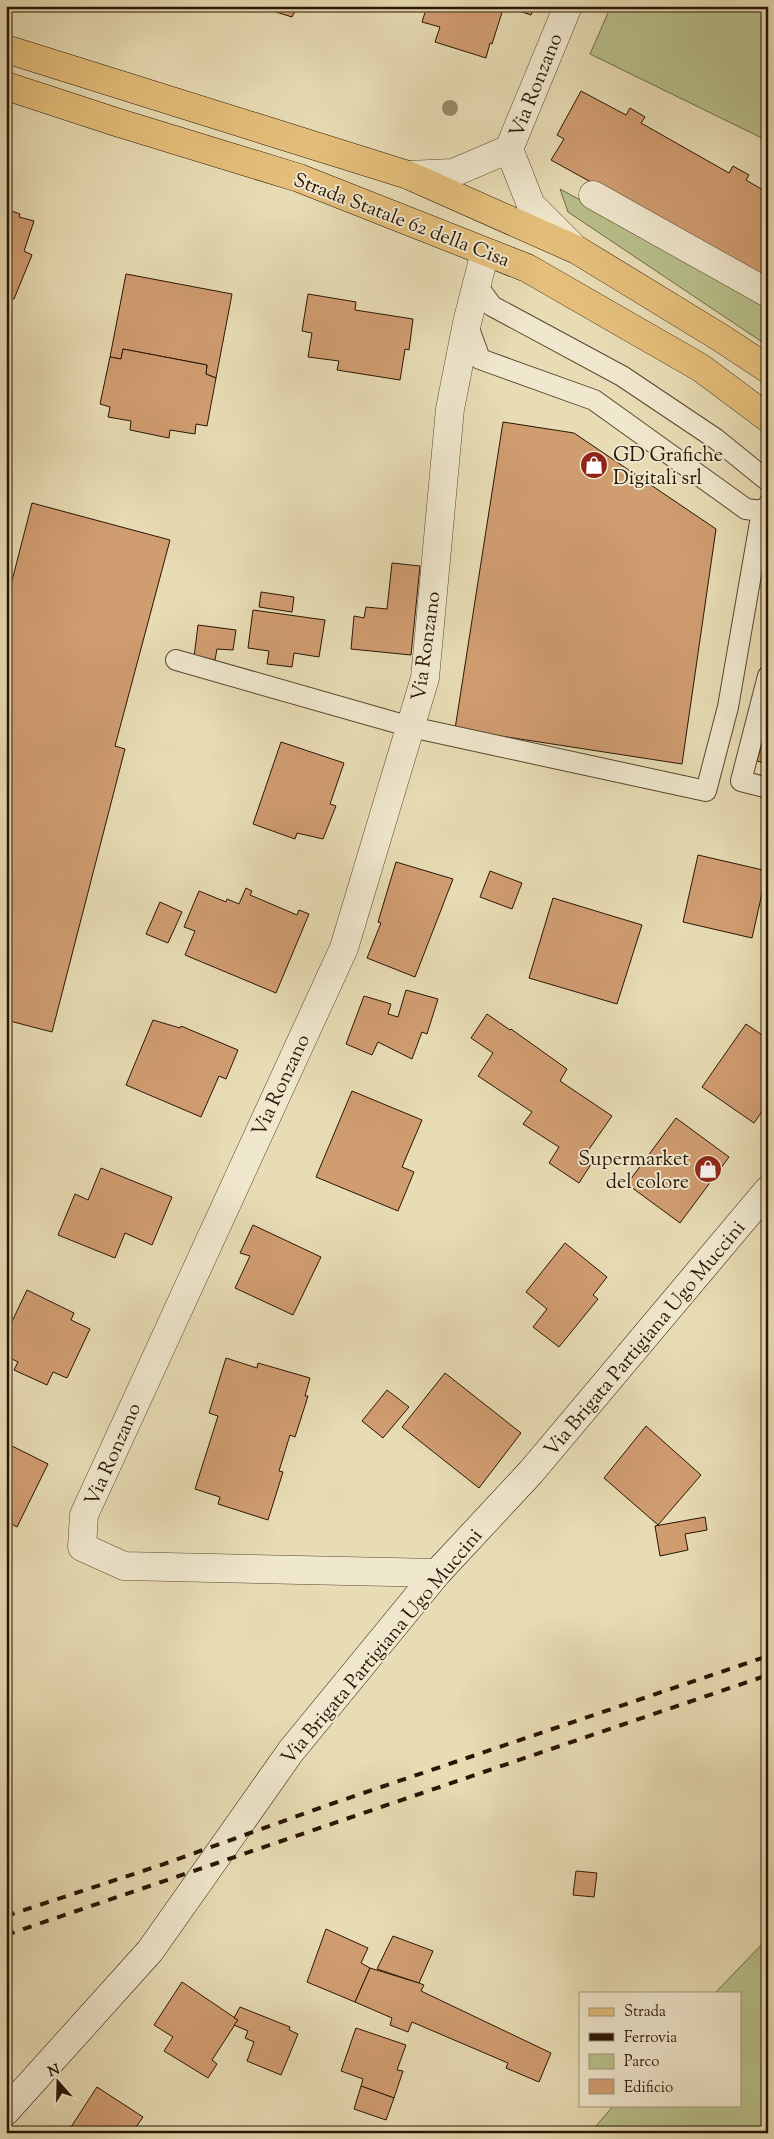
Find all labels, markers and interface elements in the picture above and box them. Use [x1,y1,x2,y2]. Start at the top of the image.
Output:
street label: Via Ronzano [503,29,571,142]
street label: Strada Statale 62 della Cisa [289,167,514,276]
place label: GD Grafiche Digitali srl [613,442,723,494]
shop icon: GD Grafiche Digitali srl [579,450,609,480]
street label: Via Ronzano [405,590,449,703]
street label: Via Ronzano [246,1030,319,1142]
place label: Supermarket del colore [578,1146,689,1198]
shop icon: Supermarket del colore [693,1154,723,1184]
street label: Via Brigata Partigiana Ugo Muccini [538,1215,754,1464]
street label: Via Ronzano [79,1399,150,1511]
street label: Via Brigata Partigiana Ugo Muccini [275,1523,491,1772]
legend [579,1992,742,2106]
text: Strada [624,2002,666,2023]
text: Ferrovia [624,2028,677,2049]
text: Parco [624,2052,660,2073]
north arrow [32,2056,82,2106]
text: N [46,2060,63,2083]
text: Edificio [624,2078,673,2099]

